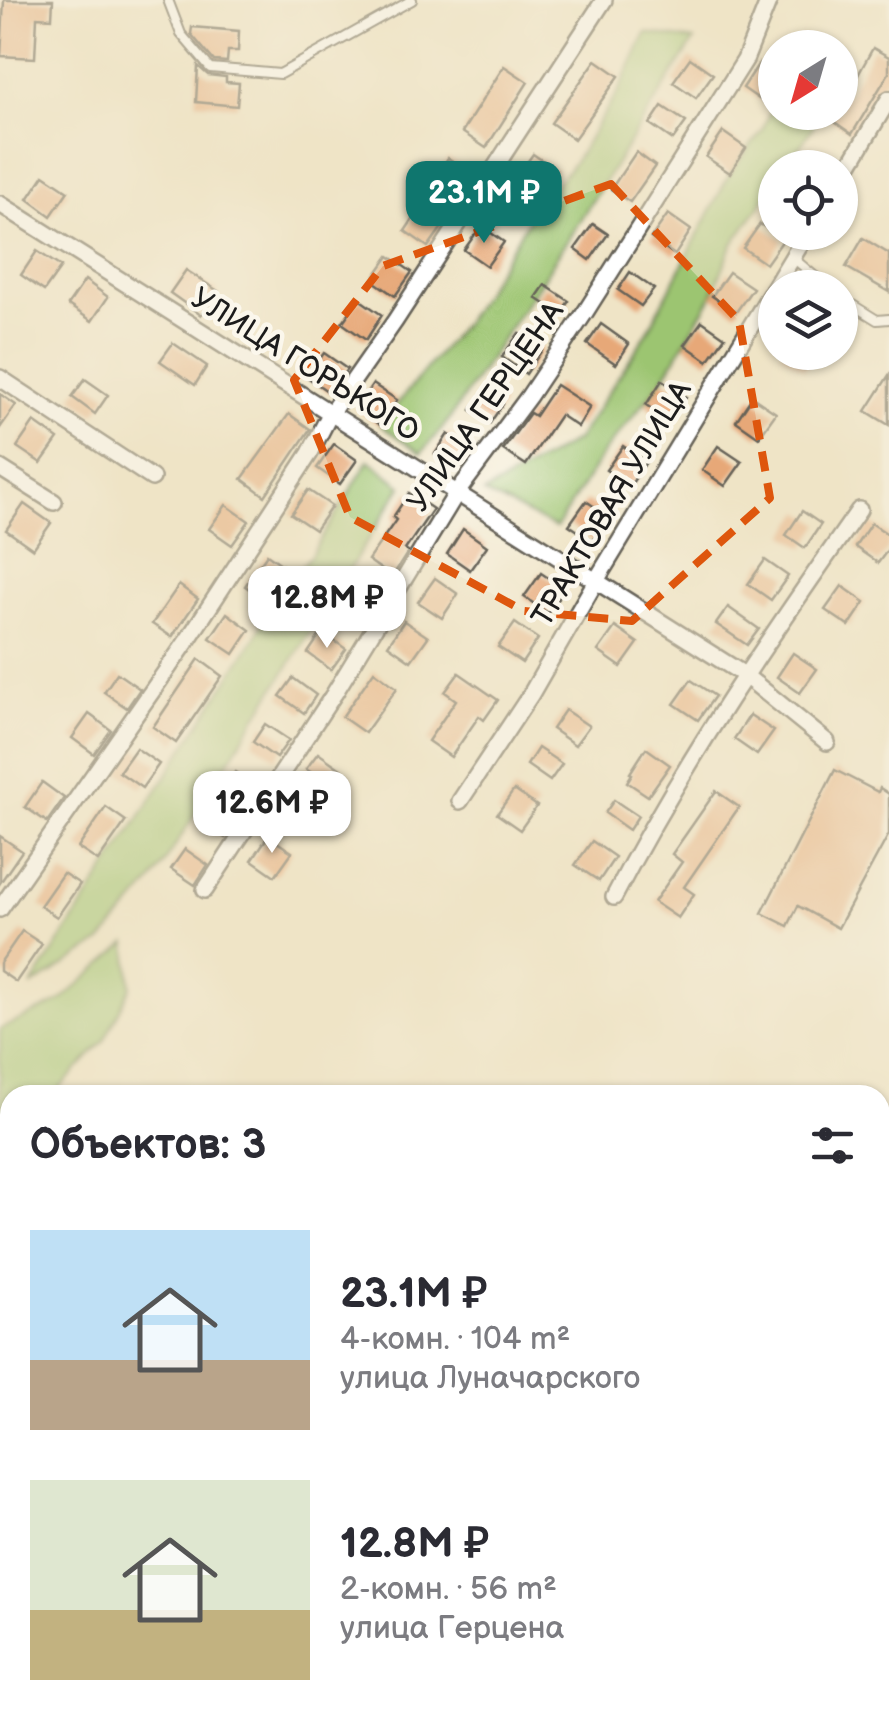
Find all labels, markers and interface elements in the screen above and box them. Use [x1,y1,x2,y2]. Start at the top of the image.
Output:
north arrow [758,30,858,130]
map controls [758,30,858,370]
button: locate [758,150,858,250]
pin: 23.1M ₽ [392,161,576,246]
text: 23.1M ₽ [428,174,540,213]
button: layers [758,270,858,370]
street label: УЛИЦА ГОРЬКОГО [184,280,426,450]
street label: УЛИЦА ГЕРЦЕНА [400,294,572,519]
street label: ТРАКТОВАЯ УЛИЦА [525,374,700,633]
pin: 12.8M ₽ [235,566,419,651]
text: 12.8M ₽ [270,579,384,618]
pin: 12.6M ₽ [180,771,364,856]
text: 12.6M ₽ [215,784,329,823]
icon: filters [805,1118,860,1173]
text: Объектов: 3 [30,1120,266,1171]
text: 23.1M ₽ [340,1269,488,1320]
icon: home [110,1270,230,1390]
text: 4-комн. · 104 m² [340,1320,570,1359]
text: улица Луначарского [340,1359,640,1398]
text: 12.8M ₽ [340,1519,489,1570]
icon: home [110,1520,230,1640]
text: 2-комн. · 56 m² [340,1570,557,1609]
text: улица Герцена [340,1609,564,1648]

